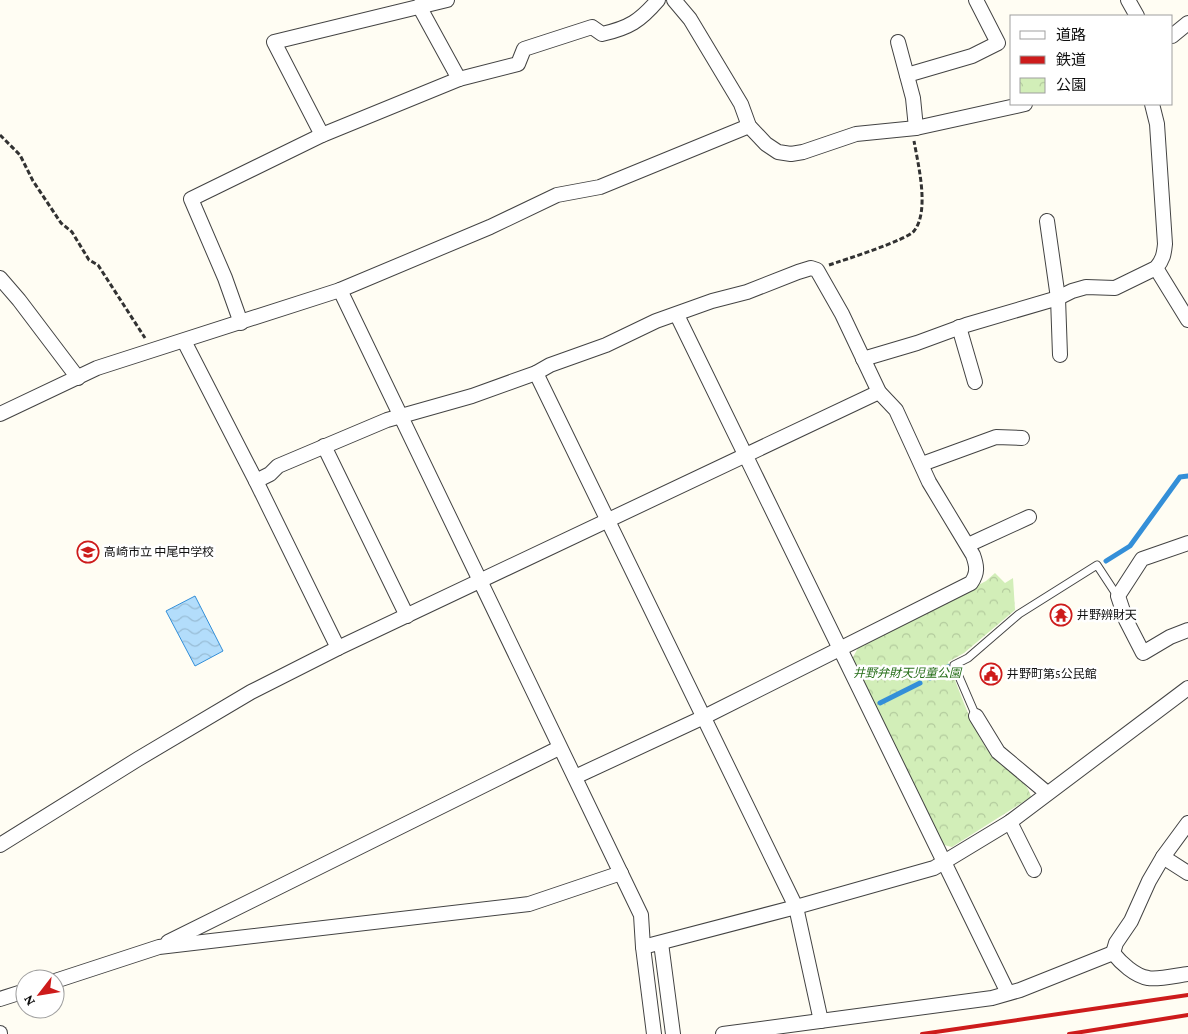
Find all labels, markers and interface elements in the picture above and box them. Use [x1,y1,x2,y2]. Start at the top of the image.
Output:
legend [1010,15,1173,105]
text: 道路 [1056,27,1086,43]
text: 鉄道 [1056,52,1086,68]
text: 公園 [1056,77,1086,93]
school or university icon: 高崎市立 中尾中学校 [76,540,100,564]
place label: 高崎市立 中尾中学校 [104,545,214,559]
temple icon: 井野辨財天 [1049,603,1073,627]
place label: 井野辨財天 [1077,608,1137,622]
public building icon: 井野町第5公民館 [979,662,1003,686]
park label: 井野弁財天児童公園 [853,666,963,680]
place label: 井野町第5公民館 [1007,667,1097,681]
north arrow [15,969,65,1019]
text: N [19,992,38,1009]

